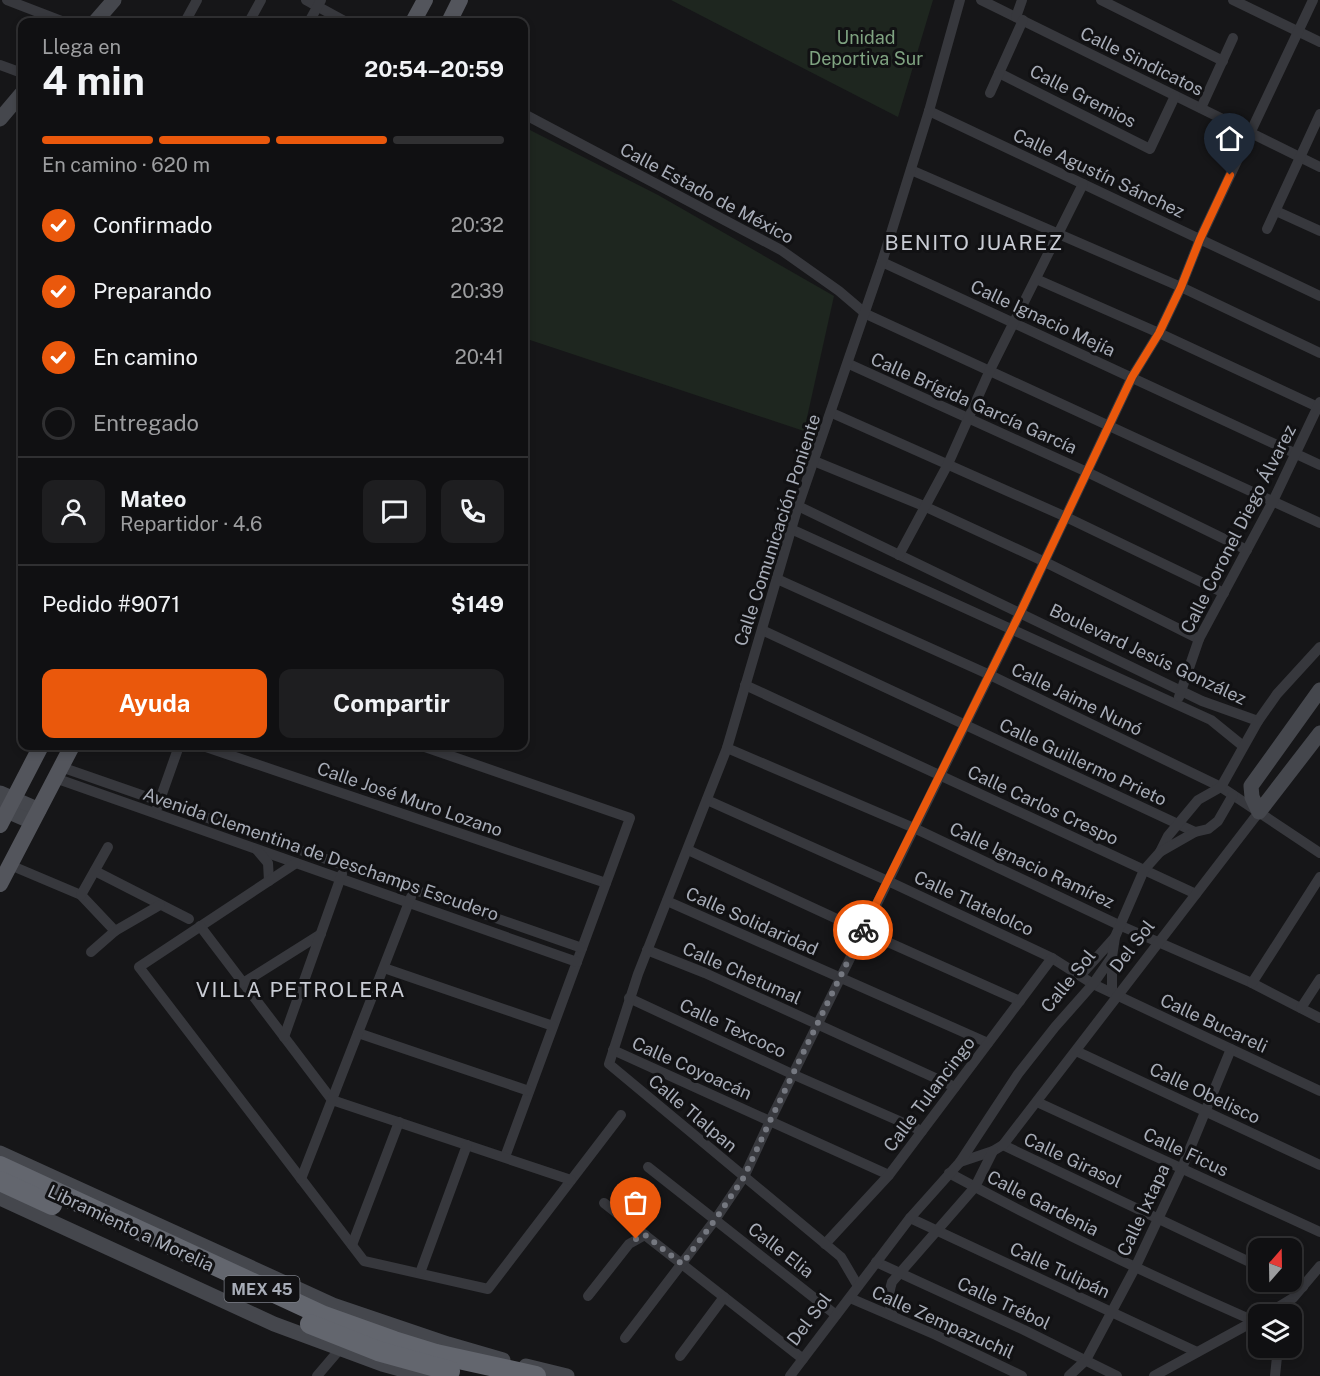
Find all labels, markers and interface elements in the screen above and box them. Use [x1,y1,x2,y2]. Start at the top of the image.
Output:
street label: Calle Sindicatos [1077,22,1207,100]
park label: Unidad Deportiva Sur [809,27,923,69]
text: Llega en [42,35,121,59]
text: 20:54–20:59 [364,56,504,82]
text: 4 min [42,58,145,104]
street label: Calle Gremios [1026,60,1140,132]
pin [1204,113,1255,175]
icon: home [1213,122,1246,155]
street label: Calle Agustín Sánchez [1010,124,1188,222]
street label: Calle Estado de México [617,138,797,248]
text: En camino · 620 m [42,153,210,177]
icon: check [42,209,75,242]
text: Confirmado [93,212,212,238]
text: 20:32 [451,213,504,237]
district label: BENITO JUAREZ [884,230,1064,255]
icon: check [42,275,75,308]
street label: Calle Ignacio Mejía [967,275,1119,361]
text: Preparando [93,278,212,304]
text: 20:39 [450,279,504,303]
icon: check [42,341,75,374]
text: En camino [93,344,198,370]
text: 20:41 [455,345,504,369]
street label: Calle Brígida García García [868,348,1080,458]
text: Entregado [93,410,199,436]
street label: Calle Comunicación Poniente [730,411,824,649]
street label: Calle Coronel Diego Álvarez [1175,421,1300,637]
button: person [42,480,105,543]
button: chat [363,480,426,543]
button: phone [441,480,504,543]
text: Mateo [120,486,186,512]
text: Repartidor · 4.6 [120,512,262,536]
text: Pedido #9071 [42,591,180,617]
text: $149 [451,591,504,617]
street label: Boulevard Jesús González [1046,599,1250,709]
street label: Calle Jaime Nunó [1008,658,1146,740]
button: Ayuda [42,669,267,738]
button: Compartir [279,669,504,738]
street label: Calle Guillermo Prieto [996,714,1170,810]
street label: Calle José Muro Lozano [315,757,505,841]
street label: Calle Carlos Crespo [964,761,1122,849]
street label: Avenida Clementina de Deschamps Escudero [140,783,502,925]
street label: Calle Ignacio Ramírez [946,818,1118,912]
street label: Calle Tlatelolco [911,866,1037,940]
street label: Calle Solidaridad [683,882,821,960]
courier [833,900,893,960]
icon: bike [847,914,880,947]
street label: Del Sol [1105,916,1159,976]
street label: Calle Chetumal [679,937,805,1009]
street label: Calle Sol [1036,945,1100,1017]
district label: VILLA PETROLERA [196,977,406,1002]
street label: Calle Bucareli [1157,989,1271,1057]
street label: Calle Texcoco [676,994,790,1062]
street label: Calle Coyoacán [629,1032,755,1104]
street label: Calle Tulancingo [879,1032,979,1156]
street label: Calle Obelisco [1146,1058,1264,1128]
street label: Calle Tlalpan [644,1070,742,1156]
street label: Calle Ficus [1140,1123,1232,1181]
street label: Calle Girasol [1021,1128,1125,1192]
street label: Calle Ixtapa [1113,1161,1173,1259]
street label: Calle Gardenia [984,1166,1102,1240]
pin [610,1177,661,1239]
street label: Libramiento a Morelia [45,1180,217,1276]
icon: bag [619,1186,652,1219]
street label: Calle Elia [744,1218,818,1282]
street label: Calle Tulipán [1007,1238,1113,1302]
north arrow [1248,1238,1302,1292]
map controls [1248,1238,1302,1358]
street label: Calle Trébol [954,1272,1054,1334]
road number: MEX 45 [224,1276,300,1302]
street label: Calle Zempazuchil [869,1281,1017,1363]
street label: Del Sol [782,1289,836,1349]
button: layers [1248,1304,1302,1358]

